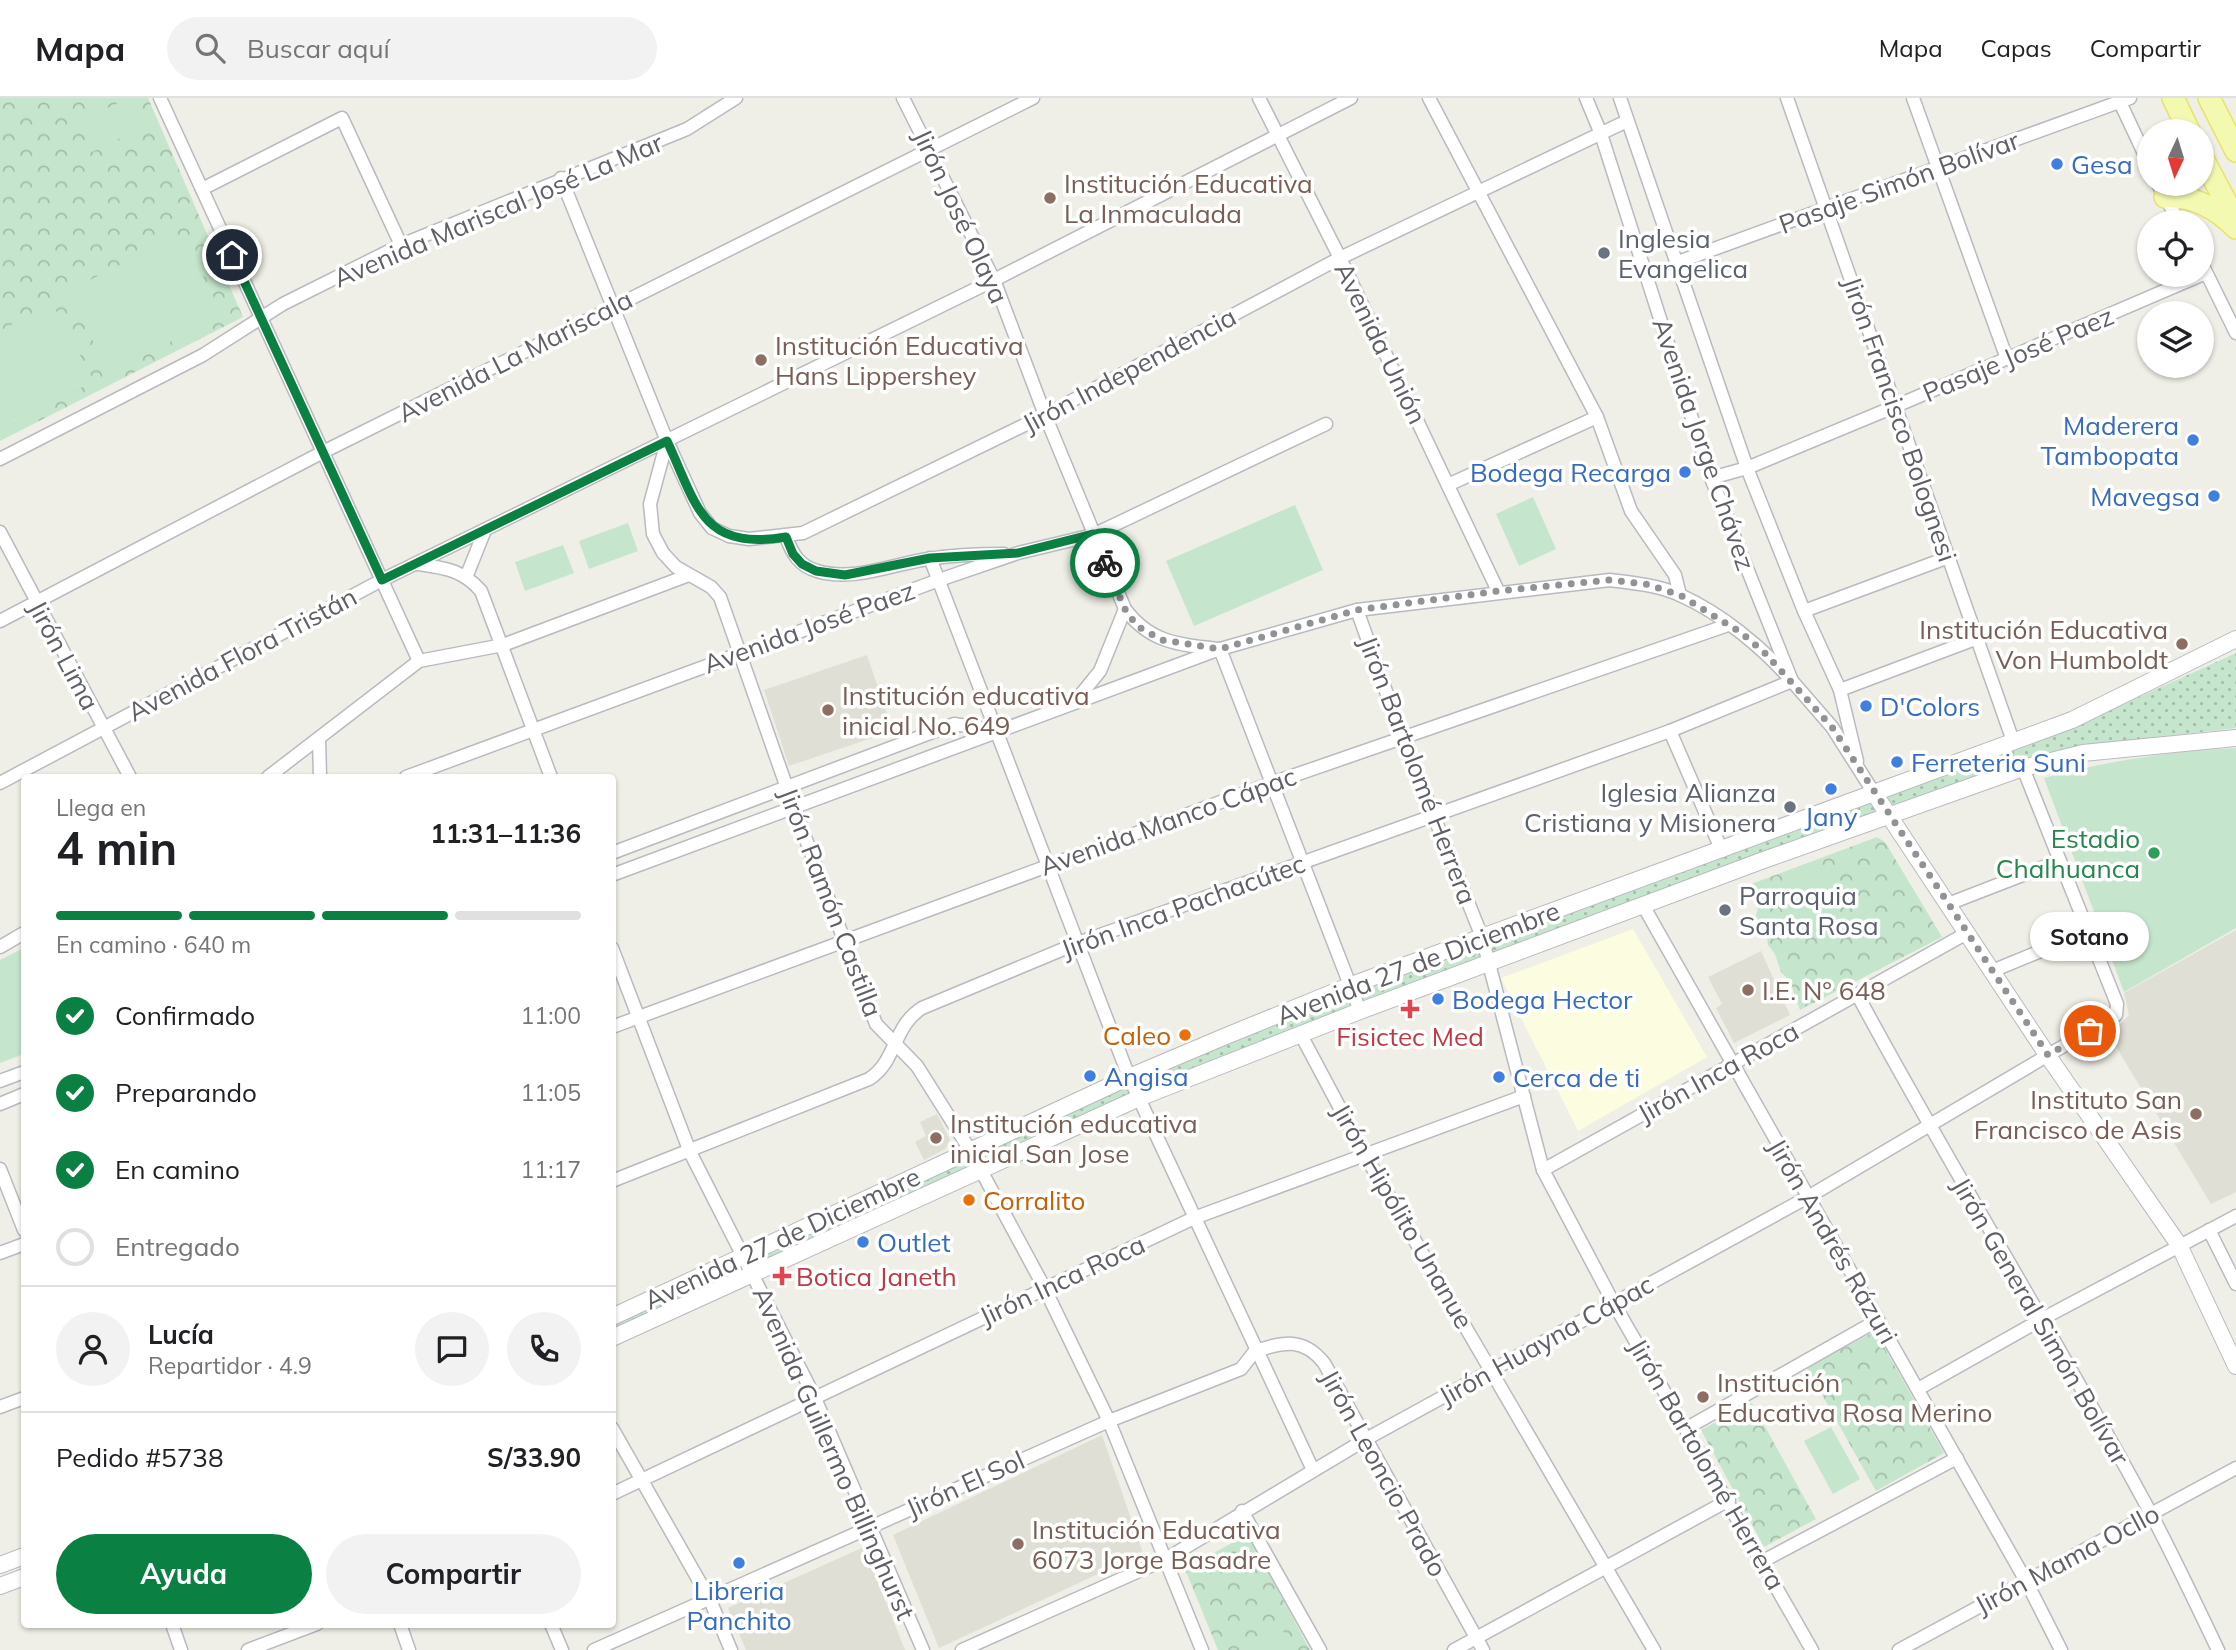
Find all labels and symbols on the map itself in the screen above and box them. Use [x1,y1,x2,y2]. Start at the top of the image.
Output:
north arrow [2137,119,2214,196]
street label: Jirón José Olaya [906,123,1016,309]
street label: Pasaje Simón Bolívar [1774,123,2024,241]
street label: Avenida Mariscal José La Mar [328,125,668,294]
place label: Gesa [2071,148,2133,181]
marker: Gesa [2049,156,2065,172]
place label: Institución Educativa La Inmaculada [1064,167,1313,230]
marker: Institución Educativa La Inmaculada [1042,190,1058,206]
place label: Inglesia Evangelica [1618,222,1748,285]
pin [202,225,262,285]
marker: Inglesia Evangelica [1596,245,1612,261]
street label: Avenida Unión [1328,257,1434,429]
street label: Jirón Francisco Bolognesi [1836,272,1964,566]
street label: Avenida La Mariscala [392,283,638,429]
street label: Pasaje José Paez [1918,299,2118,409]
street label: Jirón Independencia [1017,300,1241,440]
street label: Avenida Jorge Chávez [1645,313,1763,575]
place label: Institución Educativa Hans Lippershey [775,329,1024,392]
marker: Institución Educativa Hans Lippershey [753,352,769,368]
place label: Maderera Tambopata [2041,409,2179,472]
marker: Maderera Tambopata [2185,432,2201,448]
place label: Bodega Recarga [1470,456,1671,489]
marker: Bodega Recarga [1677,464,1693,480]
place label: Mavegsa [2090,480,2200,513]
marker: Mavegsa [2206,488,2222,504]
courier [1070,528,1140,598]
street label: Avenida José Paez [699,573,919,681]
street label: Avenida Flora Tristán [122,580,362,728]
street label: Jirón Lima [21,594,107,716]
place label: Institución Educativa Von Humboldt [1919,613,2168,676]
street label: Jirón Bartolomé Herrera [1352,631,1484,909]
marker: Institución Educativa Von Humboldt [2174,636,2190,652]
place label: Institución educativa inicial No. 649 [842,679,1090,742]
place label: D'Colors [1880,690,1980,723]
marker: D'Colors [1858,698,1874,714]
marker: Institución educativa inicial No. 649 [820,702,836,718]
place label: Ferreteria Suni [1911,746,2086,779]
marker: Ferreteria Suni [1889,754,1905,770]
street label: Avenida Manco Cápac [1035,759,1301,883]
place label: Iglesia Alianza Cristiana y Misionera [1524,776,1776,839]
marker: Jany [1823,781,1839,797]
street label: Jirón Ramón Castilla [772,783,890,1021]
marker: Iglesia Alianza Cristiana y Misionera [1782,799,1798,815]
place label: Jany [1804,800,1858,833]
place label: Estadio Chalhuanca [1996,822,2140,885]
marker: Estadio Chalhuanca [2146,845,2162,861]
street label: Jirón Inca Pachacútec [1056,846,1310,966]
place label: Parroquia Santa Rosa [1739,879,1879,942]
street label: Avenida 27 de Diciembre [1272,894,1564,1032]
marker: Parroquia Santa Rosa [1717,902,1733,918]
callout: Sotano [2030,912,2150,961]
place label: I.E. N° 648 [1762,974,1886,1007]
marker: I.E. N° 648 [1740,982,1756,998]
place label: Bodega Hector [1452,983,1633,1016]
marker: Bodega Hector [1430,991,1446,1007]
marker: Fisictec Med [1402,1001,1418,1017]
pin [2060,1001,2120,1061]
street label: Jirón Inca Roca [1632,1014,1804,1130]
place label: Caleo [1103,1019,1171,1052]
place label: Fisictec Med [1336,1020,1484,1053]
marker: Caleo [1177,1027,1193,1043]
place label: Angisa [1104,1060,1189,1093]
place label: Cerca de ti [1513,1061,1640,1094]
marker: Angisa [1082,1068,1098,1084]
marker: Cerca de ti [1491,1069,1507,1085]
place label: Instituto San Francisco de Asis [1974,1083,2182,1146]
street label: Jirón Hipólito Unanue [1325,1098,1481,1334]
marker: Instituto San Francisco de Asis [2188,1106,2204,1122]
place label: Institución educativa inicial San Jose [950,1107,1198,1170]
marker: Institución educativa inicial San Jose [928,1130,944,1146]
street label: Jirón Andrés Rázuri [1761,1132,1905,1350]
street label: Avenida 27 de Diciembre [639,1159,925,1317]
street label: Jirón General Simón Bolívar [1945,1171,2137,1471]
place label: Corralito [983,1184,1085,1217]
marker: Corralito [961,1192,977,1208]
place label: Outlet [877,1226,951,1259]
street label: Jirón Inca Roca [974,1227,1150,1333]
marker: Outlet [855,1234,871,1250]
place label: Botica Janeth [796,1260,957,1293]
street label: Jirón Huayna Cápac [1433,1267,1659,1413]
marker: Botica Janeth [774,1268,790,1284]
street label: Avenida Guillermo Billinghurst [746,1281,922,1625]
street label: Jirón Bartolomé Herrera [1622,1332,1792,1596]
street label: Jirón Leoncio Prado [1313,1364,1455,1582]
place label: Institución Educativa Rosa Merino [1717,1366,1992,1429]
marker: Institución Educativa Rosa Merino [1695,1389,1711,1405]
street label: Jirón El Sol [901,1443,1029,1525]
street label: Jirón Mama Ocllo [1969,1497,2165,1621]
place label: Institución Educativa 6073 Jorge Basadre [1032,1513,1281,1576]
marker: Institución Educativa 6073 Jorge Basadre [1010,1536,1026,1552]
marker: Libreria Panchito [731,1555,747,1571]
place label: Libreria Panchito [686,1574,792,1637]

